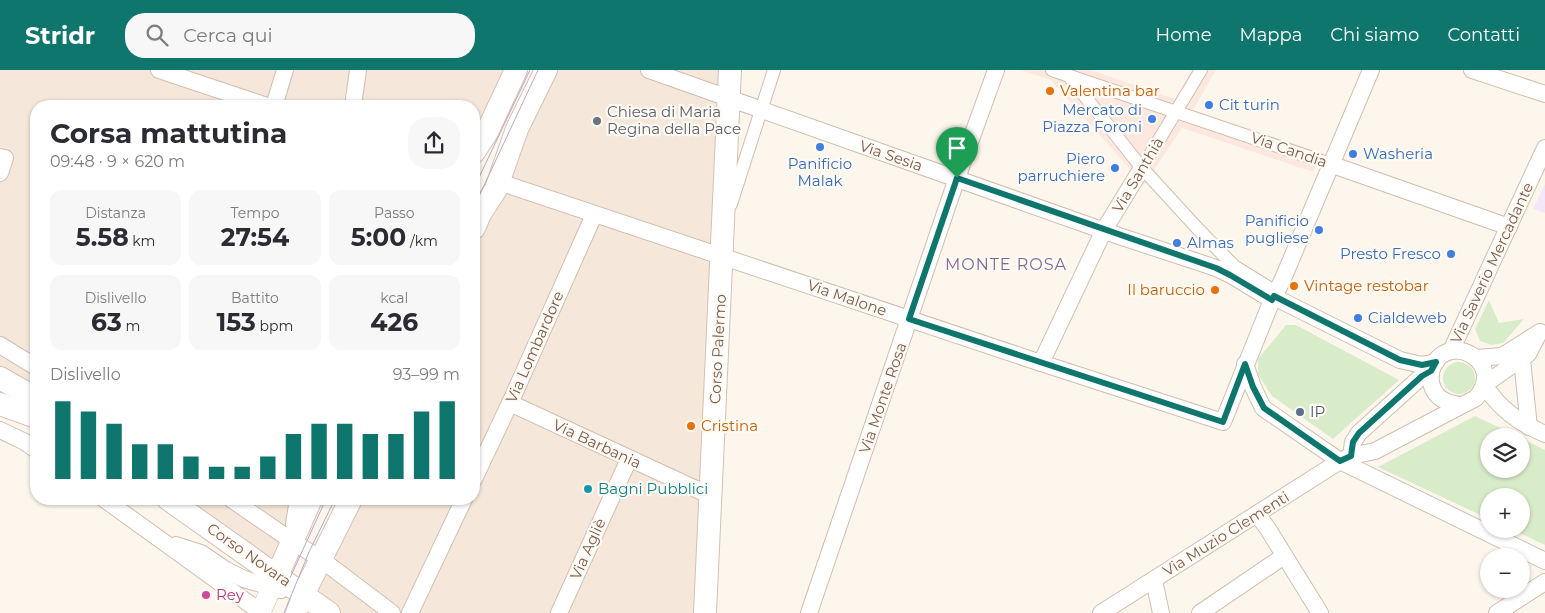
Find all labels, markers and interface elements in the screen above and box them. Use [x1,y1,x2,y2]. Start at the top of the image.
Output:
search box [125,13,475,58]
text: Stridr [25,21,95,50]
icon: search [143,21,171,49]
text: Cerca qui [183,24,273,47]
text: Home [1156,24,1212,46]
text: Mappa [1240,24,1302,46]
text: Chi siamo [1330,24,1419,46]
text: Contatti [1447,24,1520,46]
place label: Valentina bar [1060,81,1160,100]
marker: Valentina bar [1044,85,1056,97]
place label: Cit turin [1219,95,1280,114]
marker: Cit turin [1203,99,1215,111]
place label: Mercato di Piazza Foroni [1042,100,1142,136]
place label: Chiesa di Maria Regina della Pace [607,102,741,138]
marker: Mercato di Piazza Foroni [1146,113,1158,125]
marker: Chiesa di Maria Regina della Pace [591,115,603,127]
text: Corsa mattutina [50,116,287,150]
button: share [408,117,460,169]
pin [936,127,978,178]
street label: Via Candia [1248,128,1330,171]
icon: arrive [943,134,971,162]
street label: Via Santhià [1108,134,1167,216]
street label: Via Sesia [857,136,925,175]
marker: Panificio Malak [814,141,826,153]
place label: Washeria [1363,144,1433,163]
marker: Washeria [1347,148,1359,160]
place label: Piero parruchiere [1018,149,1105,185]
text: 09:48 · 9 × 620 m [50,152,185,171]
place label: Panificio Malak [788,154,852,190]
marker: Piero parruchiere [1109,162,1121,174]
street label: Via Saverio Mercadante [1446,179,1537,346]
text: Distanza [85,204,146,222]
text: Tempo [231,204,279,222]
text: Passo [374,204,415,222]
place label: Panificio pugliese [1245,211,1309,247]
text: 5.58 [76,222,129,252]
text: 27:54 [221,222,289,252]
text: 5:00 [351,222,406,252]
marker: Panificio pugliese [1313,224,1325,236]
text: km [129,232,155,250]
text: /km [406,232,438,250]
place label: Almas [1187,233,1234,252]
marker: Almas [1171,237,1183,249]
place label: Presto Fresco [1340,244,1441,263]
marker: Presto Fresco [1445,248,1457,260]
district label: MONTE ROSA [945,255,1067,274]
street label: Via Malone [805,275,889,320]
place label: Vintage restobar [1304,276,1429,295]
place label: Il baruccio [1127,280,1205,299]
marker: Vintage restobar [1288,280,1300,292]
marker: Il baruccio [1209,284,1221,296]
street label: Via Lombardore [501,288,568,406]
text: Dislivello [85,289,147,307]
text: Battito [231,289,279,307]
text: kcal [380,289,408,307]
street label: Corso Palermo [705,294,730,404]
text: 63 [91,307,122,337]
text: 153 [217,307,256,337]
text: 426 [370,307,418,337]
place label: Cialdeweb [1368,308,1447,327]
marker: Cialdeweb [1352,312,1364,324]
text: m [122,317,140,335]
text: bpm [256,317,293,335]
street label: Via Monte Rosa [855,340,910,456]
text: Dislivello [50,365,121,384]
text: 93–99 m [393,365,460,384]
place label: IP [1310,402,1325,421]
marker: IP [1294,406,1306,418]
street label: Via Barbania [550,415,644,472]
place label: Cristina [701,416,758,435]
marker: Cristina [685,420,697,432]
map controls [1480,428,1530,598]
button: layers [1480,428,1530,478]
place label: Bagni Pubblici [598,479,708,498]
marker: Bagni Pubblici [582,483,594,495]
street label: Via Muzio Clementi [1159,487,1292,580]
button: + [1480,488,1530,538]
street label: Via Agliè [566,515,609,582]
street label: Corso Novara [203,519,295,591]
button: − [1480,548,1530,598]
place label: Rey [216,585,245,604]
marker: Rey [200,589,212,601]

